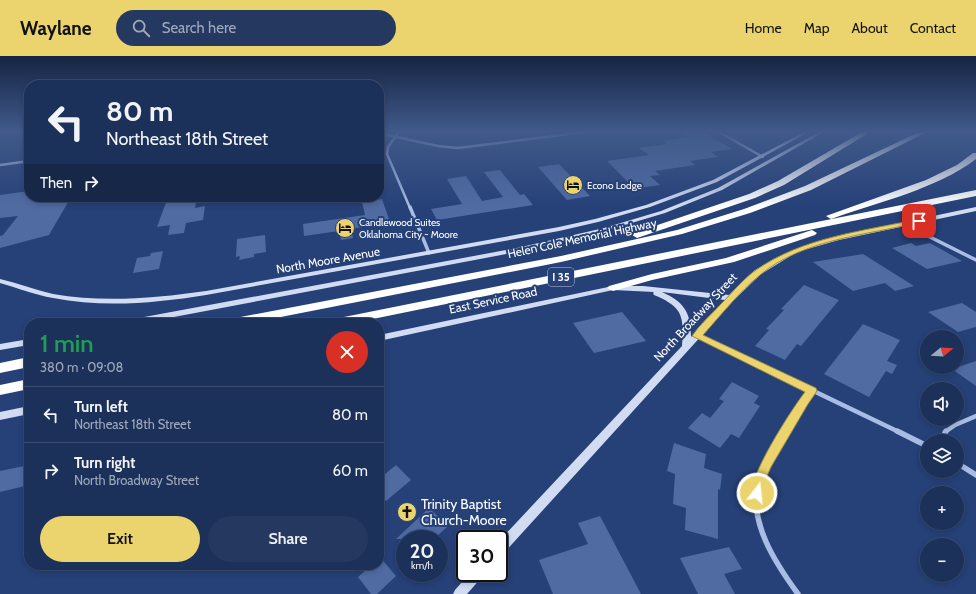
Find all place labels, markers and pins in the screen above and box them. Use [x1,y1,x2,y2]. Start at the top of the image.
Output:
hotel icon: Econo Lodge [562,174,584,196]
place label: Econo Lodge [587,179,642,192]
pin [902,204,936,238]
place label: Candlewood Suites Oklahoma City - Moore [359,216,458,241]
hotel icon: Candlewood Suites Oklahoma City - Moore [334,217,356,239]
place label: Trinity Baptist Church-Moore [421,495,507,529]
church icon: Trinity Baptist Church-Moore [396,501,418,523]

